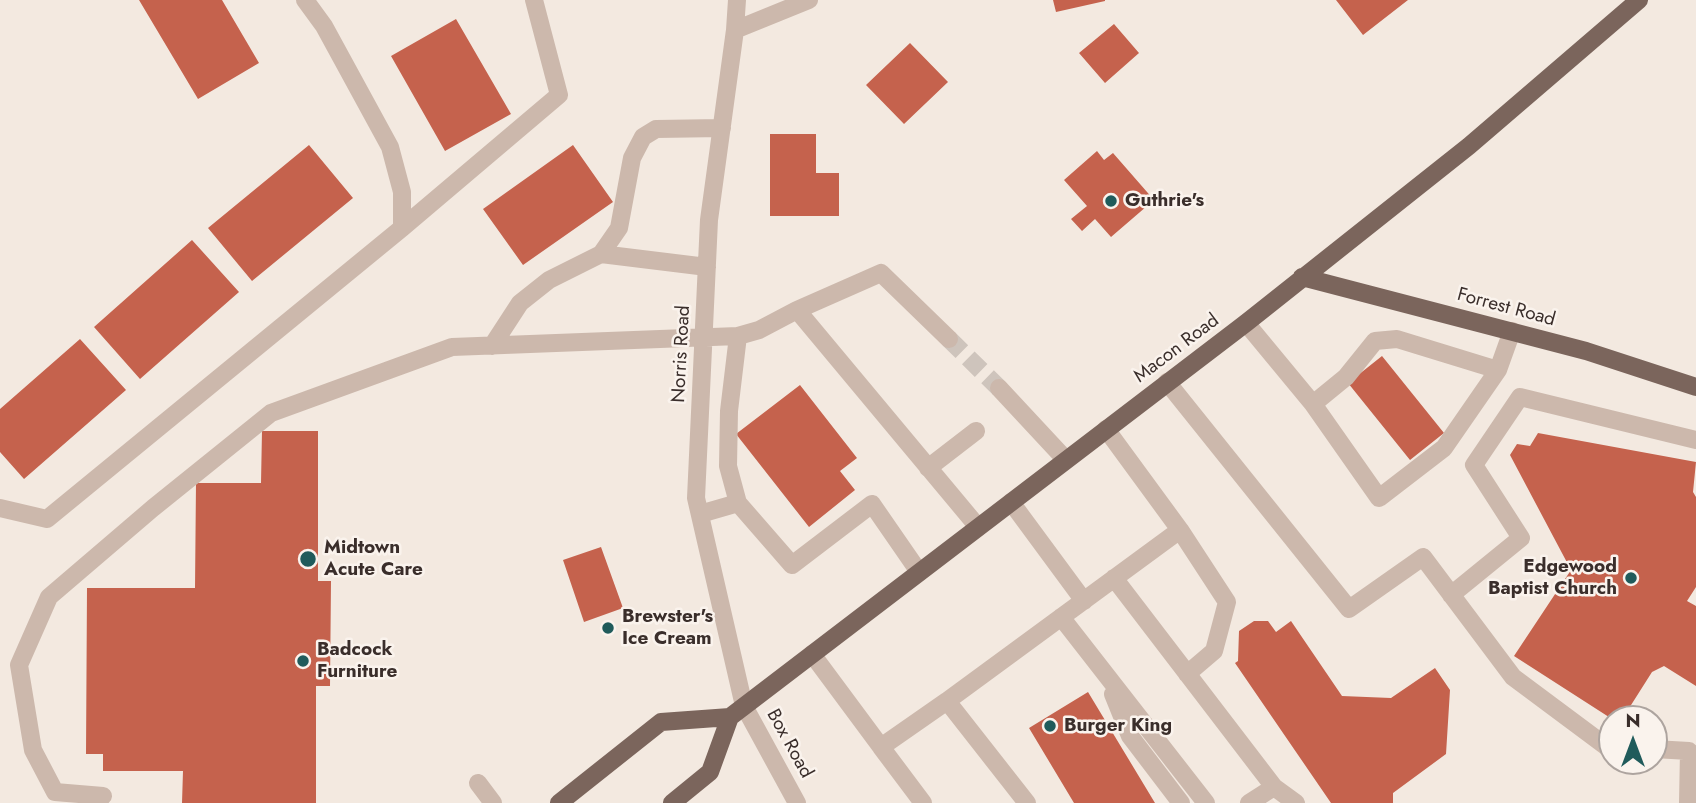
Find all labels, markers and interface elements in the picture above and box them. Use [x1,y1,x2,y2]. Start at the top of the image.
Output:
place label: Guthrie's [1125,190,1204,212]
marker: Guthrie's [1103,193,1119,209]
street label: Forrest Road [1454,284,1558,332]
street label: Norris Road [668,305,696,403]
street label: Macon Road [1130,310,1224,388]
place label: Midtown Acute Care [324,537,423,581]
marker: Midtown Acute Care [298,549,318,569]
place label: Edgewood Baptist Church [1488,556,1617,600]
marker: Edgewood Baptist Church [1623,570,1639,586]
place label: Brewster's Ice Cream [622,606,713,650]
marker: Brewster's Ice Cream [600,620,616,636]
place label: Badcock Furniture [317,639,397,683]
marker: Badcock Furniture [295,653,311,669]
north arrow [1598,705,1668,775]
street label: Box Road [761,706,817,782]
text: N [1625,707,1641,734]
place label: Burger King [1064,715,1172,737]
marker: Burger King [1042,718,1058,734]

